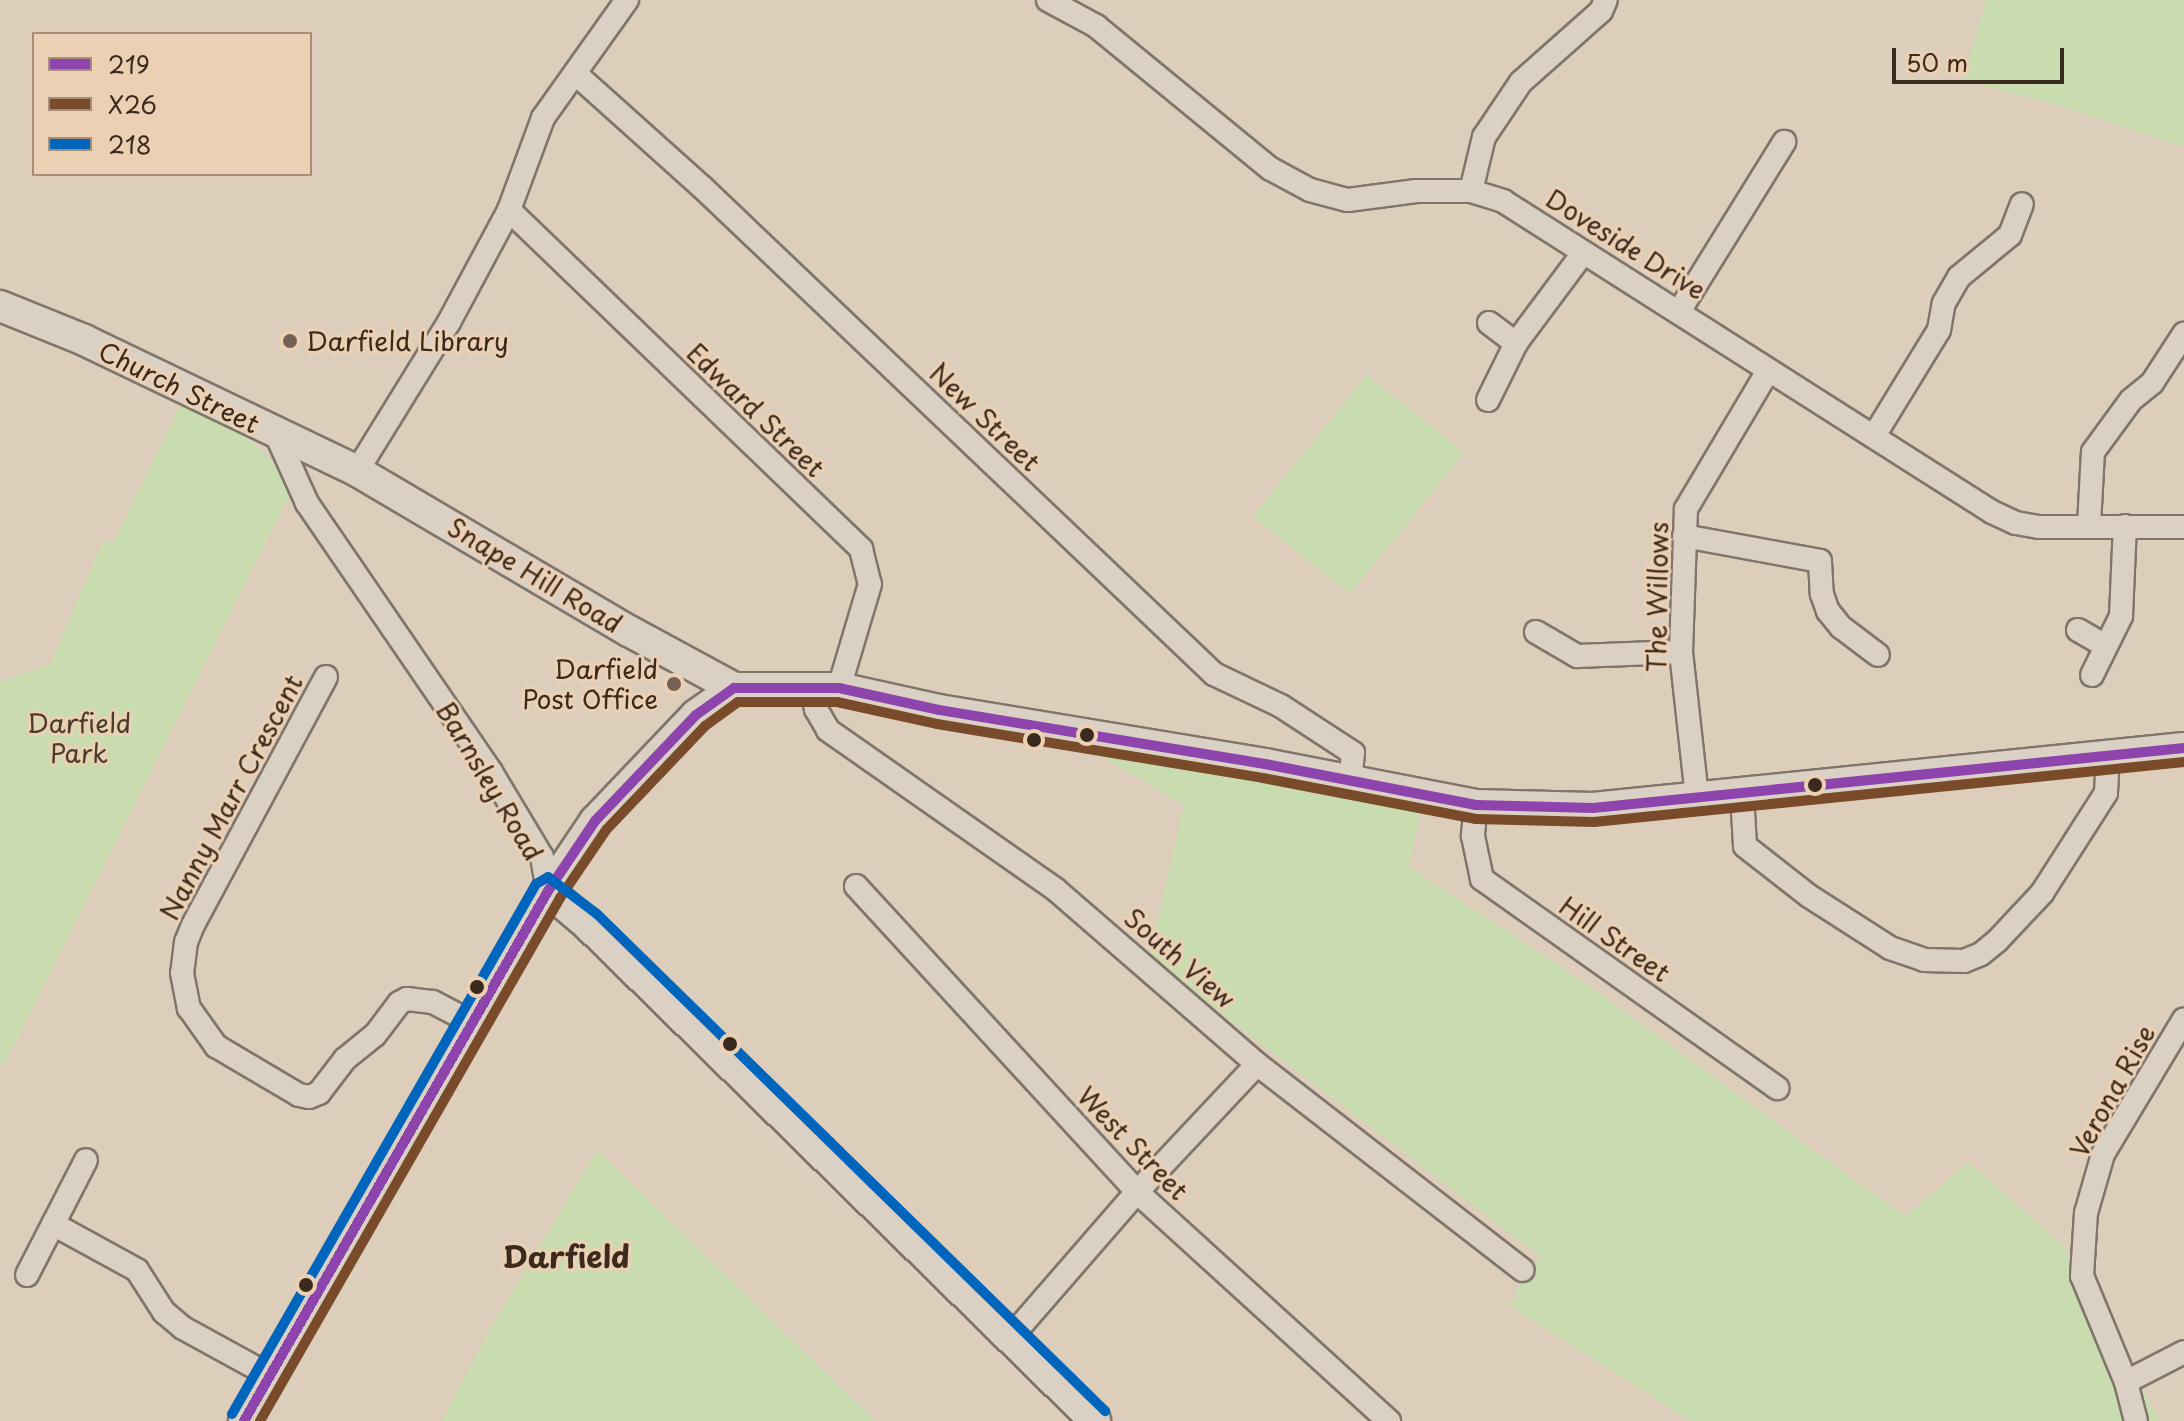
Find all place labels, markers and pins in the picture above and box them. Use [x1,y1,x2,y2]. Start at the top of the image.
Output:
place label: Darfield Library [306,325,508,357]
marker: Darfield Library [281,332,299,350]
place label: Darfield Post Office [522,653,658,714]
marker: Darfield Post Office [665,675,683,693]
unlabelled marker [1079,727,1095,743]
unlabelled marker [1026,732,1042,748]
unlabelled marker [1807,777,1823,793]
unlabelled marker [469,979,485,995]
unlabelled marker [722,1036,738,1052]
unlabelled marker [298,1277,314,1293]

